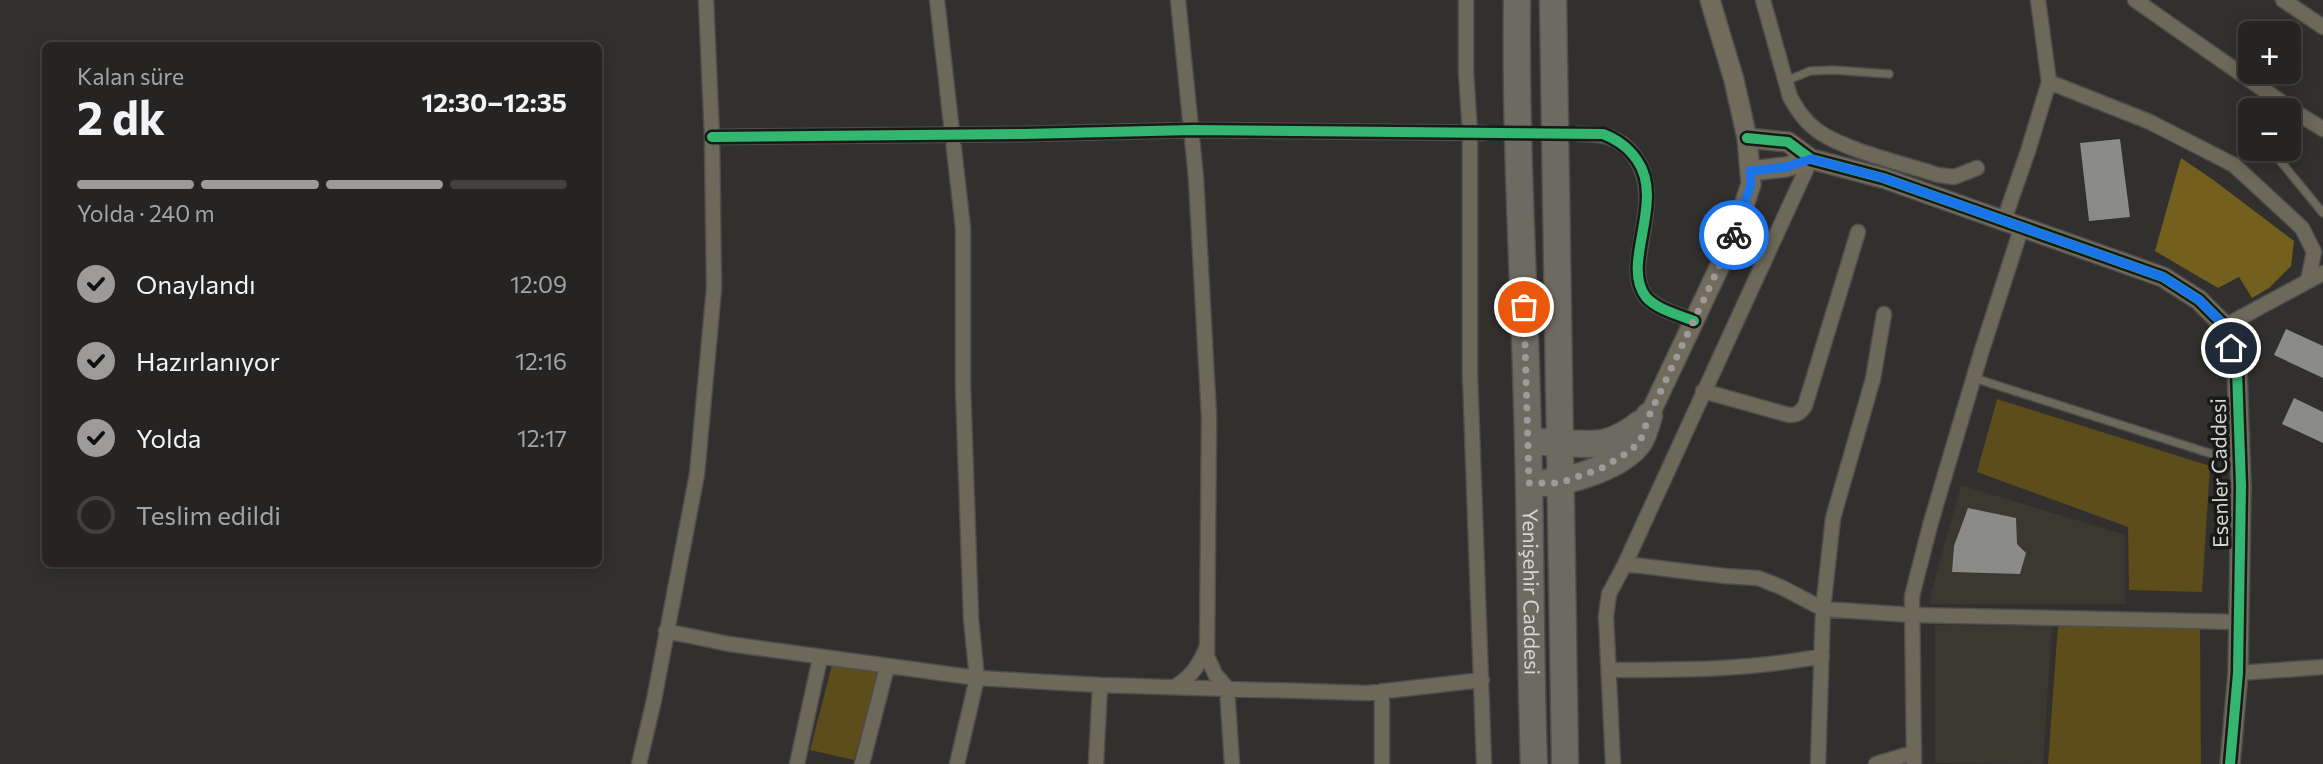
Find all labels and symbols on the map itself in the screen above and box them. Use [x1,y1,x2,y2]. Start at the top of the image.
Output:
courier [1699,200,1769,270]
pin [1494,277,1554,337]
pin [2201,318,2261,378]
street label: Esenler Caddesi [2205,398,2232,548]
street label: Yenişehir Caddesi [1518,508,1546,675]

